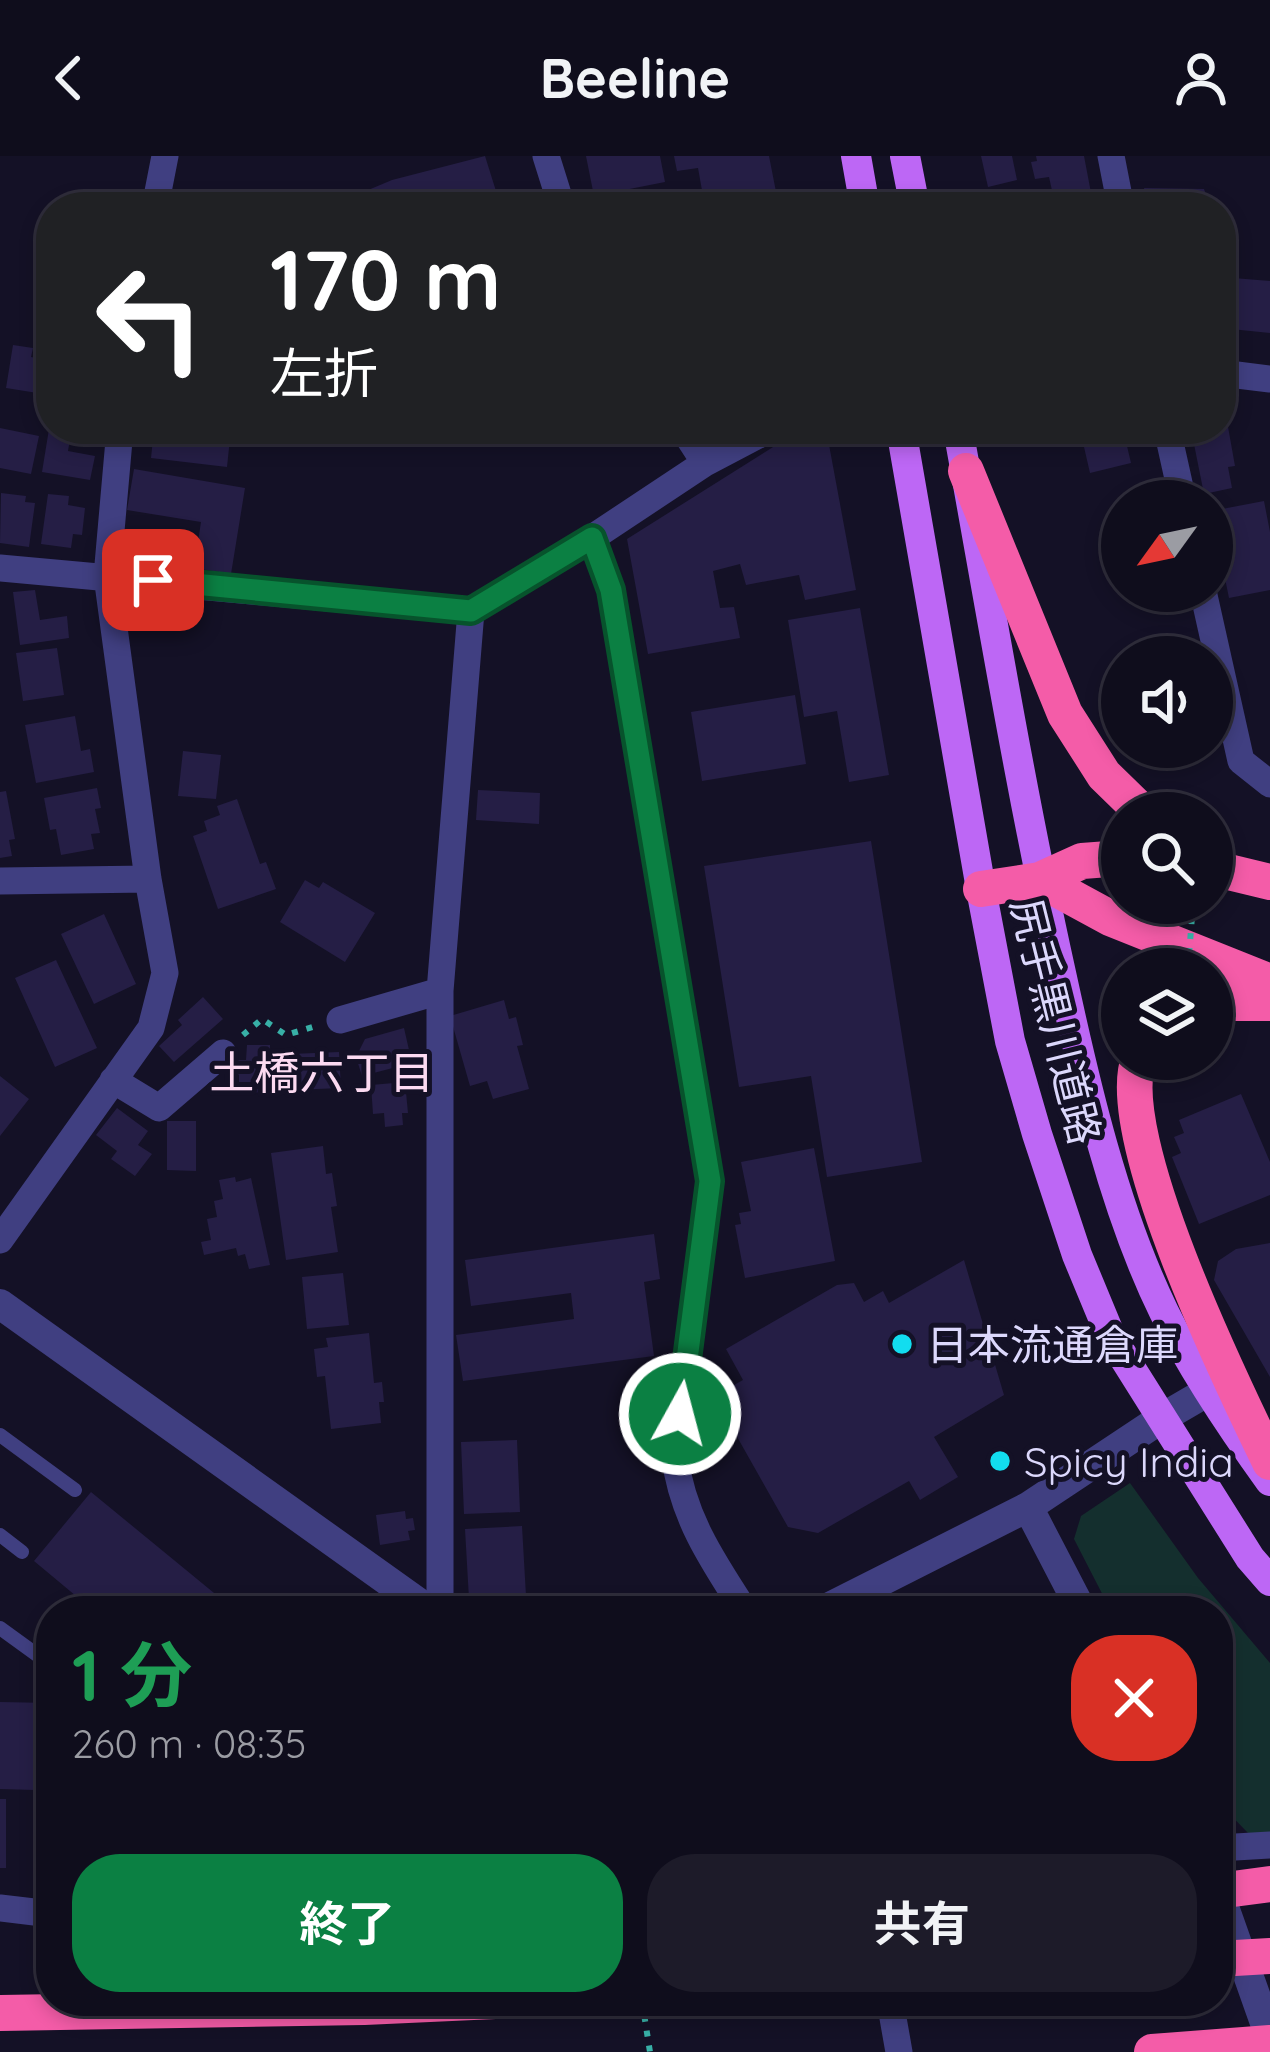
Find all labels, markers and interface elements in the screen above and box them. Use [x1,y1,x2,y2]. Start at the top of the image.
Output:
text: Beeline [540,44,730,112]
icon: back [36,45,102,111]
icon: person [1168,45,1234,111]
text: 170 m [270,226,501,331]
icon: left [72,240,228,396]
text: 左折 [270,339,378,407]
north arrow [1101,480,1233,612]
map controls [1101,480,1233,1080]
pin [102,529,204,631]
icon: arrive [120,547,186,613]
button: sound [1101,636,1233,768]
button: search [1101,792,1233,924]
street label: 尻手黒川道路 [1000,892,1112,1150]
button: layers [1101,948,1233,1080]
district label: 土橋六丁目 [209,1044,435,1100]
place label: 日本流通倉庫 [926,1318,1178,1371]
marker: 日本流通倉庫 [889,1331,915,1357]
position arrow [617,1351,743,1477]
place label: Spicy India [1024,1435,1234,1488]
marker: Spicy India [987,1448,1013,1474]
text: 1 分 [72,1629,192,1719]
button: close [1071,1635,1197,1761]
text: 260 m · 08:35 [72,1719,306,1768]
button: 終了 [72,1854,623,1992]
button: 共有 [647,1854,1197,1992]

